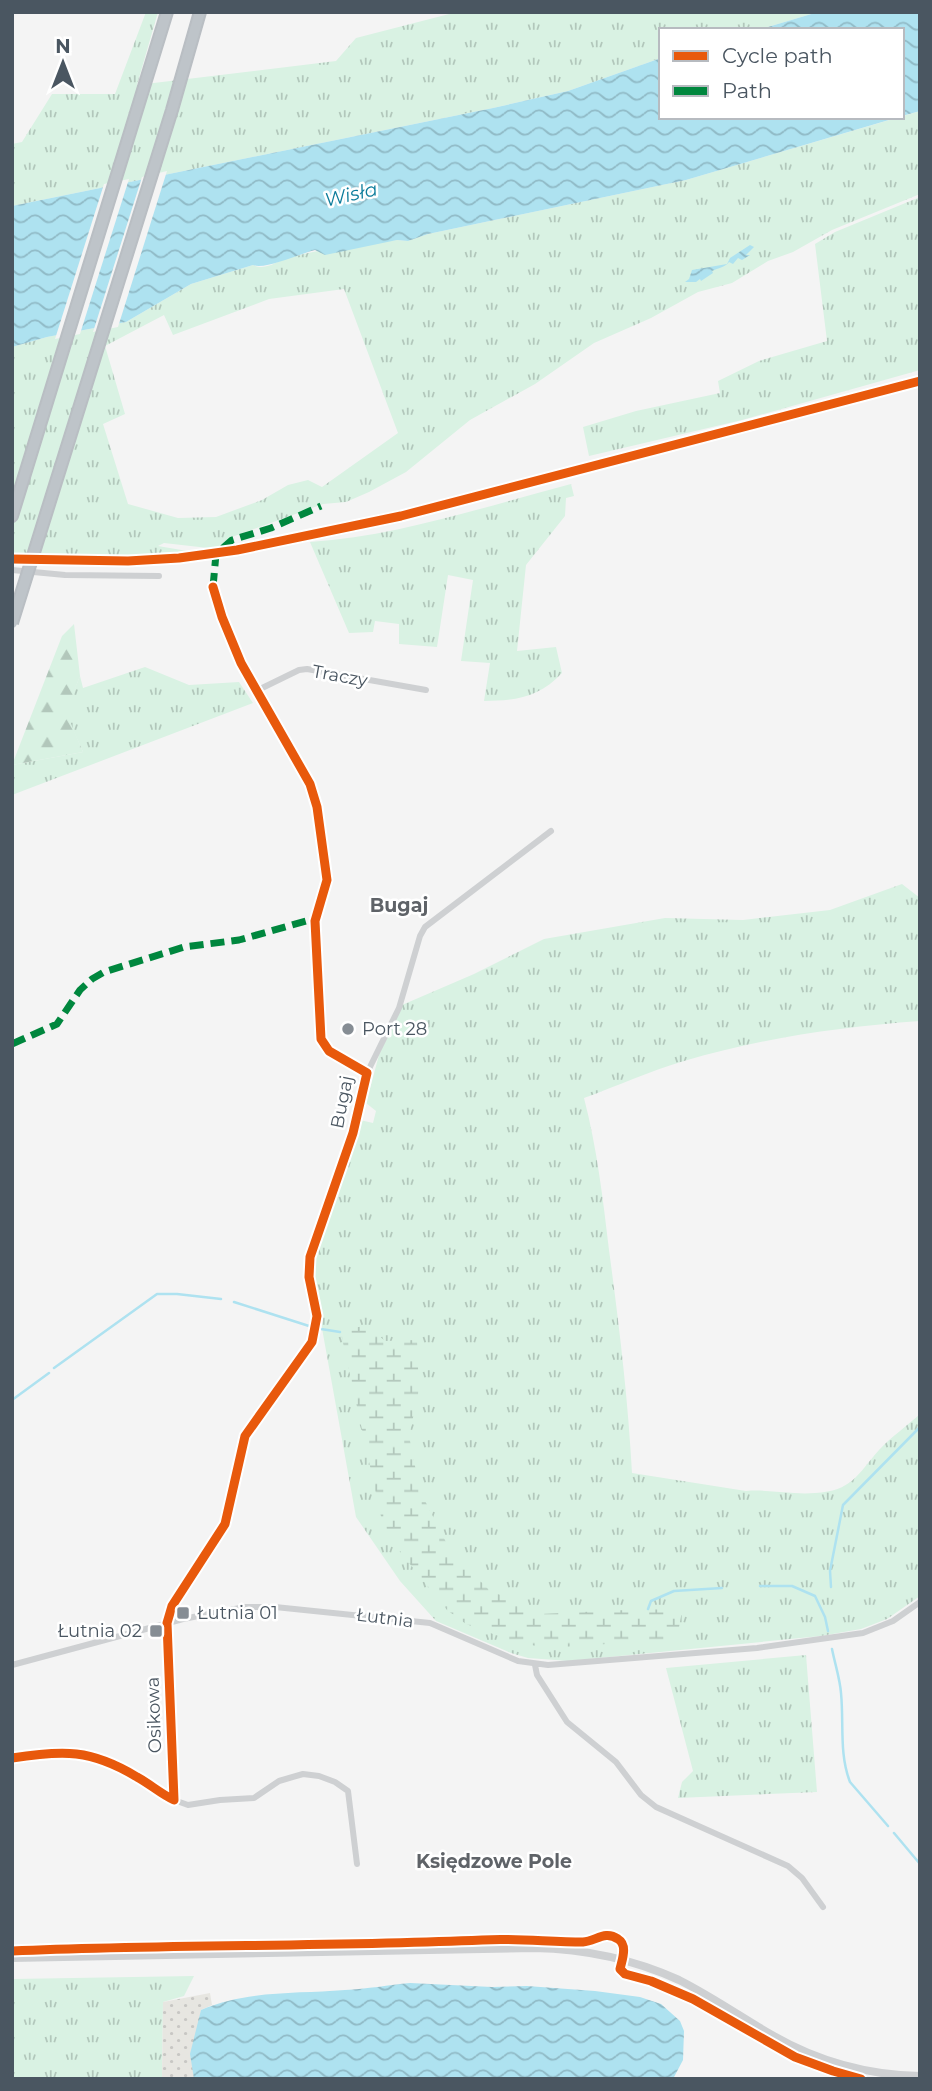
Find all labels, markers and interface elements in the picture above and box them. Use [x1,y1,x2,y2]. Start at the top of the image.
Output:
north arrow [28,28,98,98]
legend [659,28,904,119]
text: N [55,35,71,58]
text: Cycle path [722,43,833,68]
text: Path [722,78,772,103]
water label: Wisła [323,177,380,212]
street label: Traczy [311,660,370,692]
district label: Bugaj [370,894,428,917]
place label: Port 28 [362,1018,427,1040]
marker: Port 28 [340,1021,356,1037]
street label: Bugaj [326,1074,358,1130]
place label: Łutnia 01 [197,1602,278,1624]
street label: Łutnia [355,1604,415,1632]
marker: Łutnia 01 [175,1605,191,1621]
place label: Łutnia 02 [58,1620,142,1642]
marker: Łutnia 02 [148,1623,164,1639]
street label: Osikowa [142,1677,166,1753]
district label: Księdzowe Pole [416,1850,572,1873]

